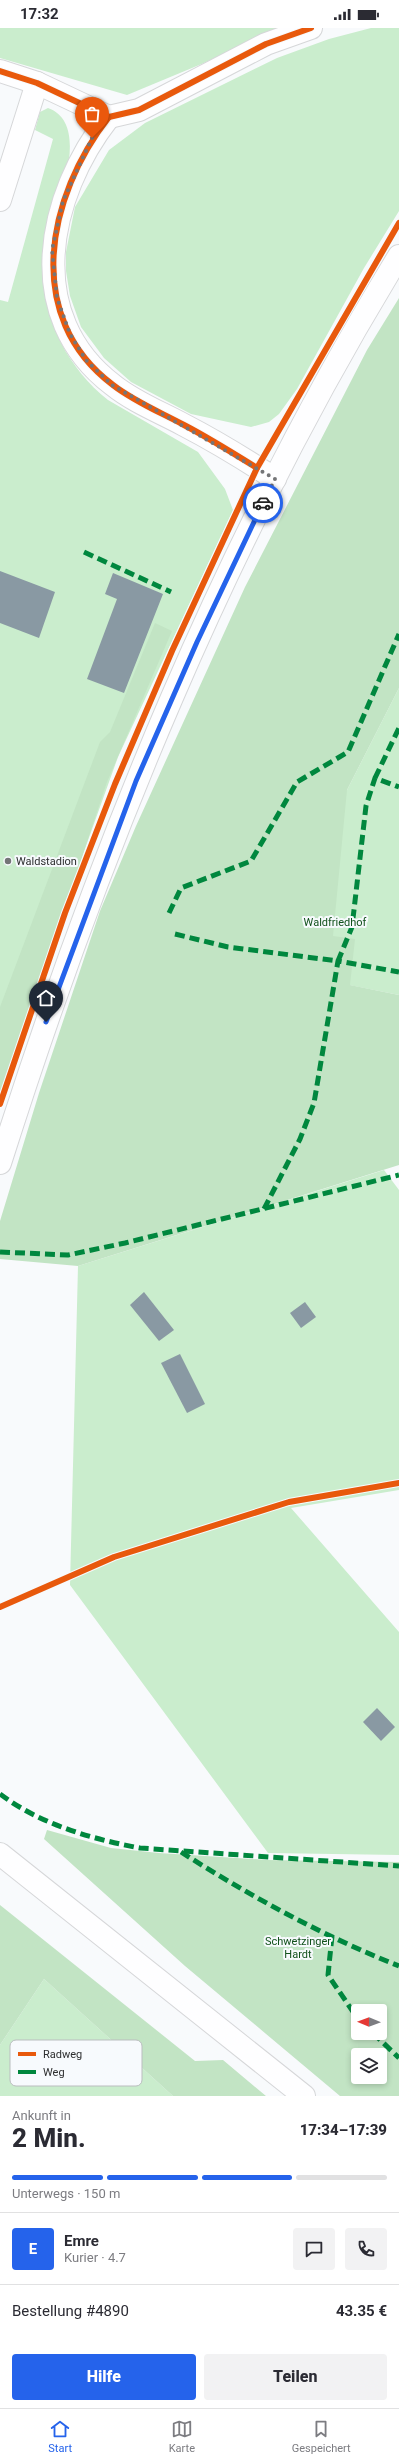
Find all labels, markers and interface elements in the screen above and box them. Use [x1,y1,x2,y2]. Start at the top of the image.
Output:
text: 17:32 [20,5,59,23]
pin [75,97,109,138]
icon: bag [81,103,103,125]
courier [243,483,283,523]
icon: car [252,492,274,514]
place label: Waldstadion [16,855,77,868]
marker: Waldstadion [3,856,13,866]
park label: Waldfriedhof [304,916,367,929]
pin [29,981,63,1022]
icon: home [35,987,57,1009]
park label: Schwetzinger Hardt [265,1935,331,1961]
north arrow [351,2004,387,2040]
map controls [351,2004,387,2084]
legend [10,2040,142,2086]
text: Radweg [43,2048,82,2061]
button: layers [351,2048,387,2084]
text: Weg [43,2066,65,2079]
text: Ankunft in [12,2108,71,2123]
text: 17:34–17:39 [300,2121,387,2139]
text: 2 Min. [12,2123,86,2153]
text: Unterwegs · 150 m [12,2186,120,2201]
button: chat [293,2228,335,2270]
button: phone [345,2228,387,2270]
text: Emre [64,2232,99,2250]
text: E [29,2240,37,2258]
text: Kurier · 4.7 [64,2250,126,2265]
text: Bestellung #4890 [12,2302,129,2320]
text: 43.35 € [336,2302,387,2320]
button: Hilfe [12,2354,196,2400]
button: Teilen [204,2354,387,2400]
tab: Start [48,2418,72,2455]
tab: Karte [169,2418,195,2455]
tab: Gespeichert [292,2418,351,2455]

